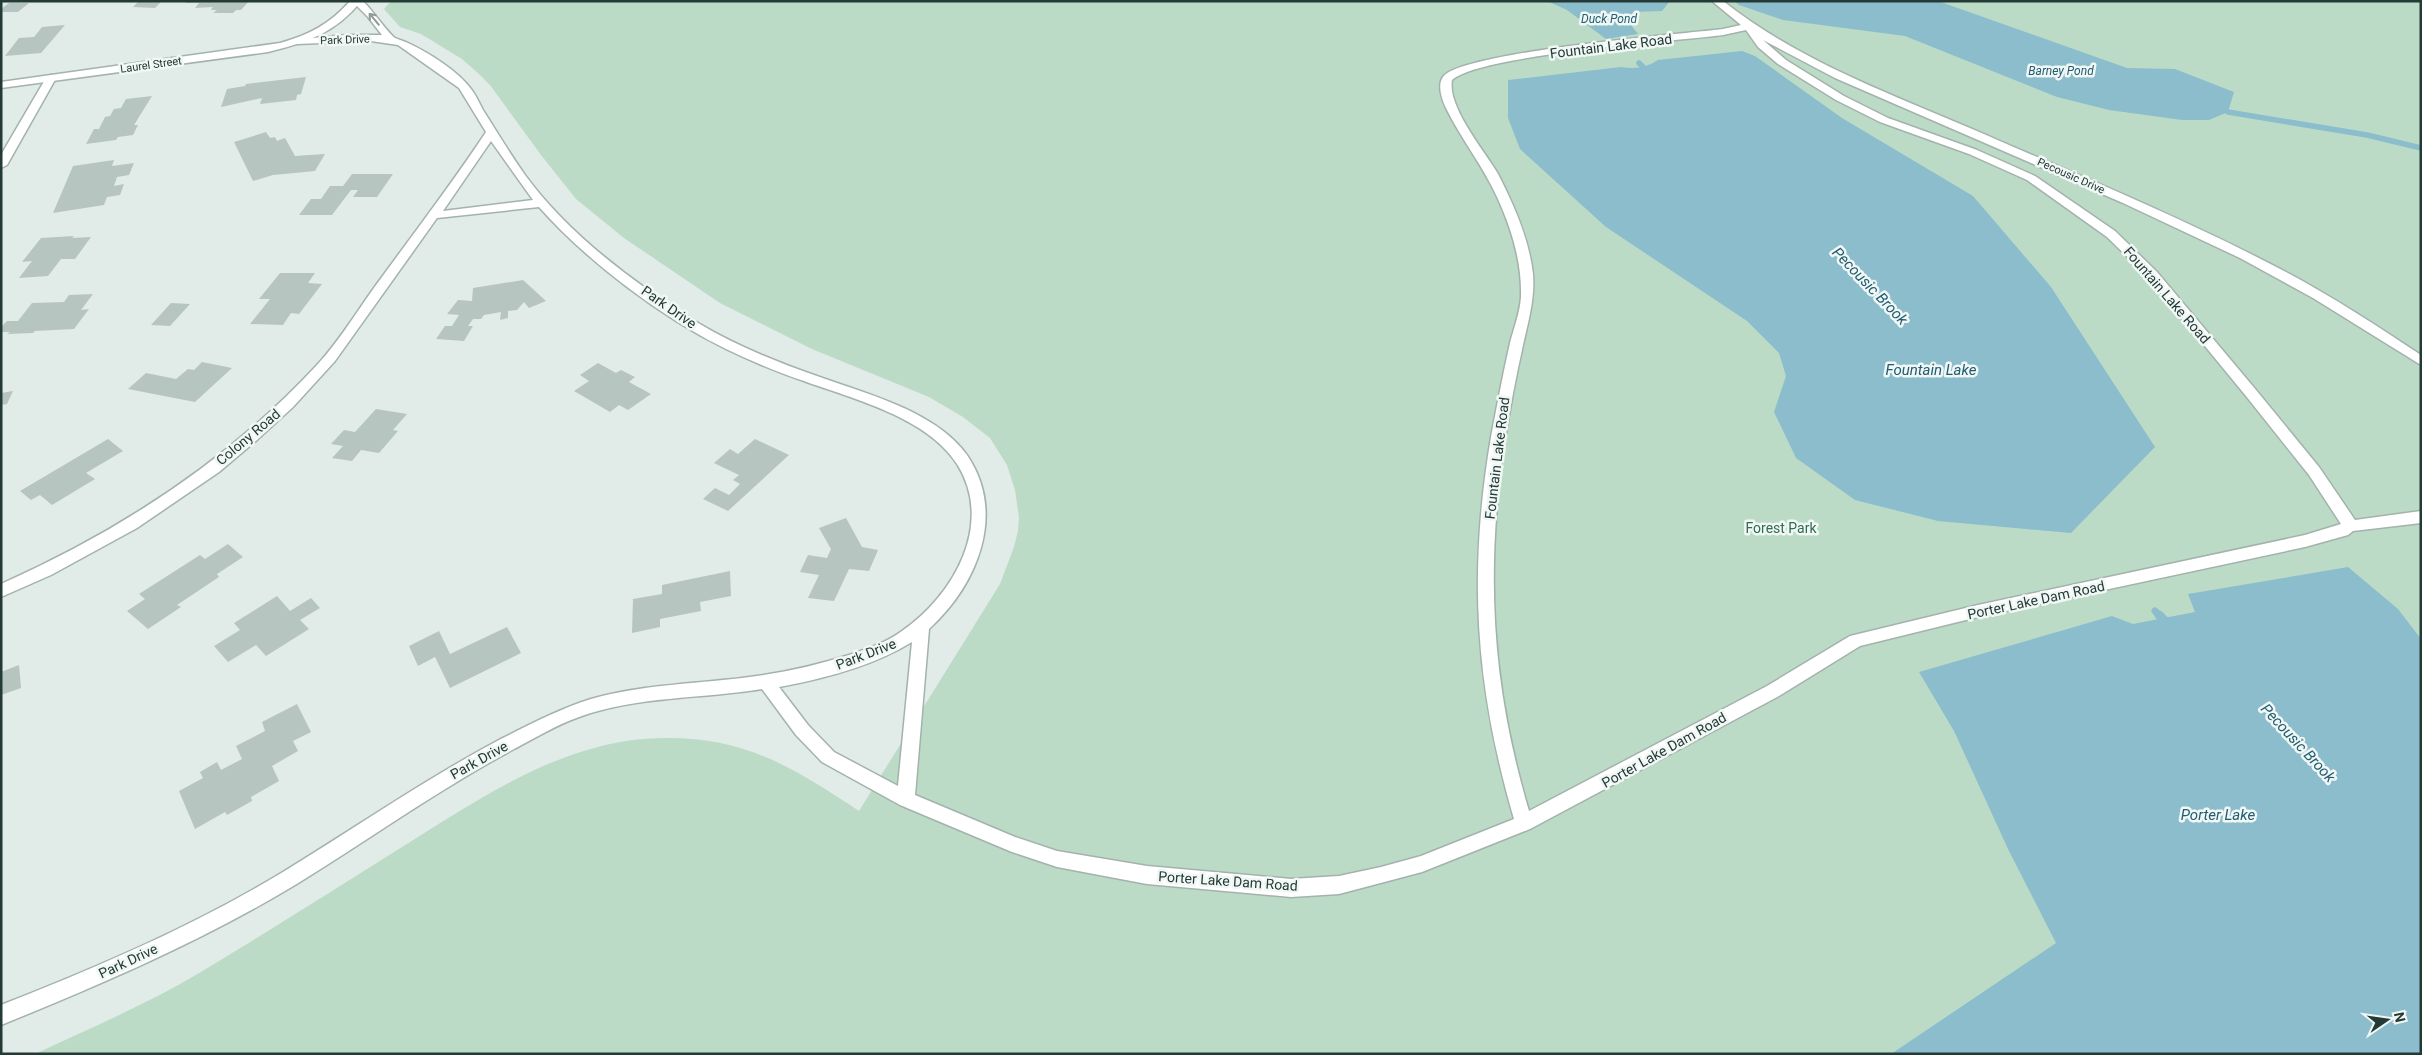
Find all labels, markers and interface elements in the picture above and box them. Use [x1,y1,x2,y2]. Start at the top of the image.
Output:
water label: Duck Pond [1581,12,1637,26]
one-way arrow [369,13,380,26]
street label: Fountain Lake Road [1549,31,1673,61]
street label: Park Drive [320,33,370,47]
street label: Laurel Street [119,54,183,76]
water label: Barney Pond [2028,64,2094,78]
street label: Pecousic Drive [2035,155,2107,197]
water label: Pecousic Brook [1828,243,1912,329]
street label: Fountain Lake Road [2121,243,2213,347]
street label: Park Drive [639,282,699,332]
water label: Fountain Lake [1886,361,1977,379]
street label: Fountain Lake Road [1482,396,1512,520]
street label: Colony Road [213,406,283,468]
park label: Forest Park [1745,520,1817,536]
street label: Porter Lake Dam Road [1966,578,2106,622]
street label: Park Drive [834,635,898,673]
water label: Pecousic Brook [2257,700,2339,786]
street label: Porter Lake Dam Road [1599,709,1729,791]
street label: Park Drive [448,738,510,782]
water label: Porter Lake [2181,806,2256,824]
street label: Porter Lake Dam Road [1158,868,1298,894]
street label: Park Drive [96,940,160,982]
north arrow [2362,995,2412,1045]
text: N [2391,1010,2409,1024]

